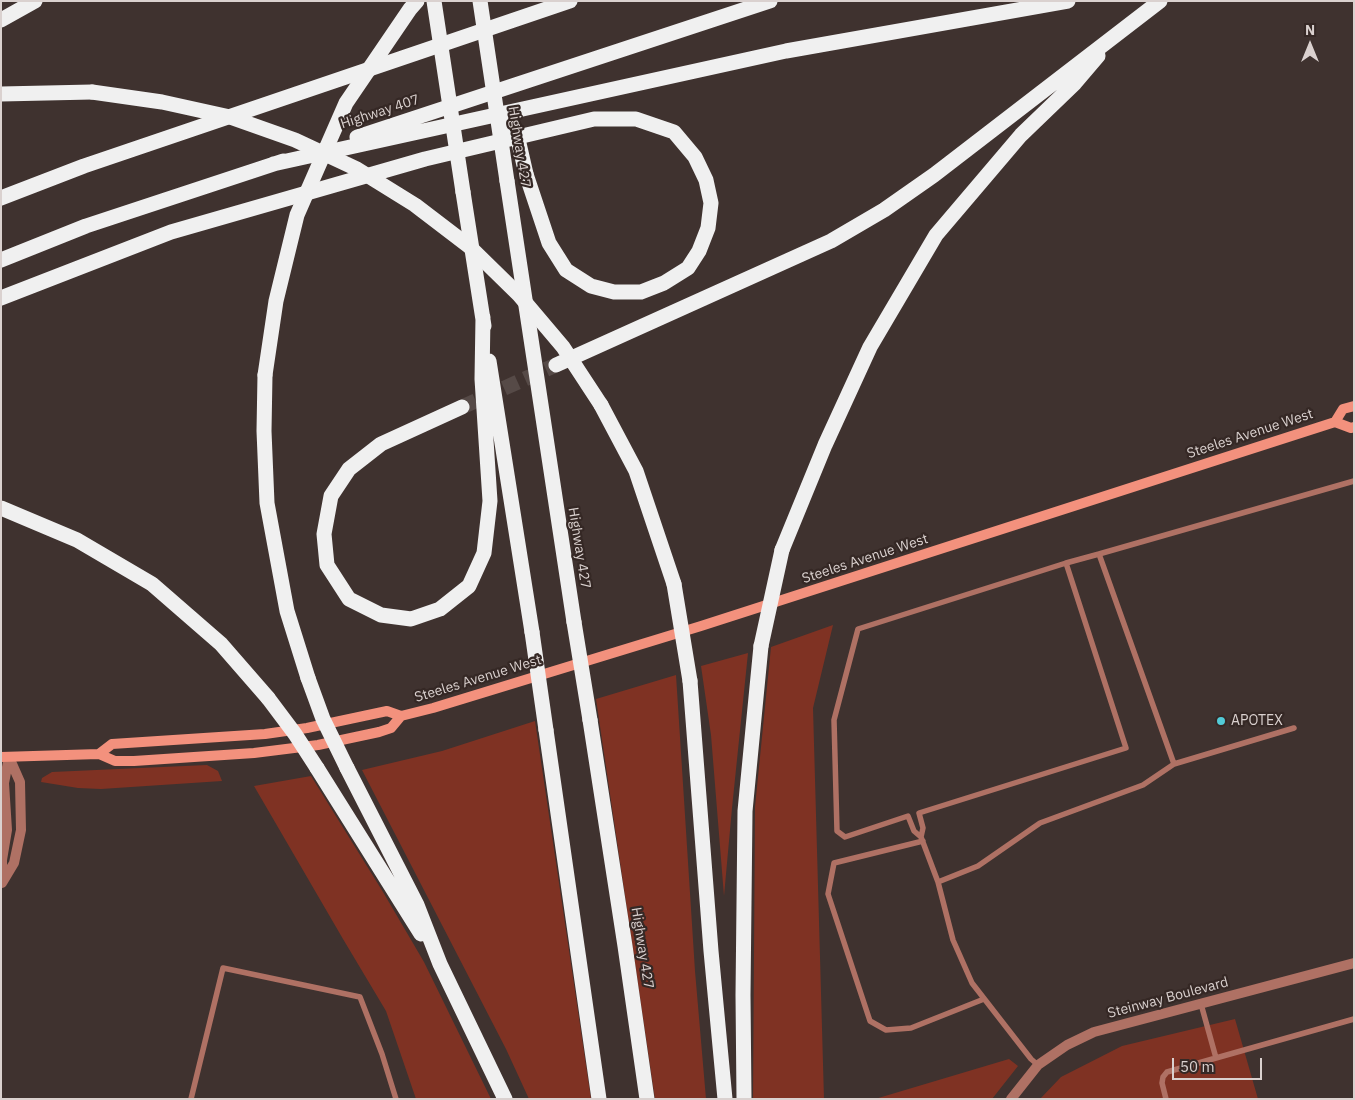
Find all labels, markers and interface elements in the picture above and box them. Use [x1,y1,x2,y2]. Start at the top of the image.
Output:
north arrow [1285,20,1335,70]
text: N [1305,21,1315,39]
street label: Highway 407 [338,91,422,133]
street label: Highway 427 [504,105,534,189]
street label: Steeles Avenue West [1185,406,1315,462]
street label: Highway 427 [564,506,594,590]
street label: Steeles Avenue West [800,531,930,587]
street label: Steeles Avenue West [413,652,543,706]
place label: APOTEX [1231,713,1283,729]
marker: APOTEX [1215,715,1227,727]
street label: Highway 427 [627,906,657,990]
street label: Steinway Boulevard [1106,974,1230,1022]
scale bar [1175,1048,1265,1080]
text: 50 m [1180,1057,1215,1076]

